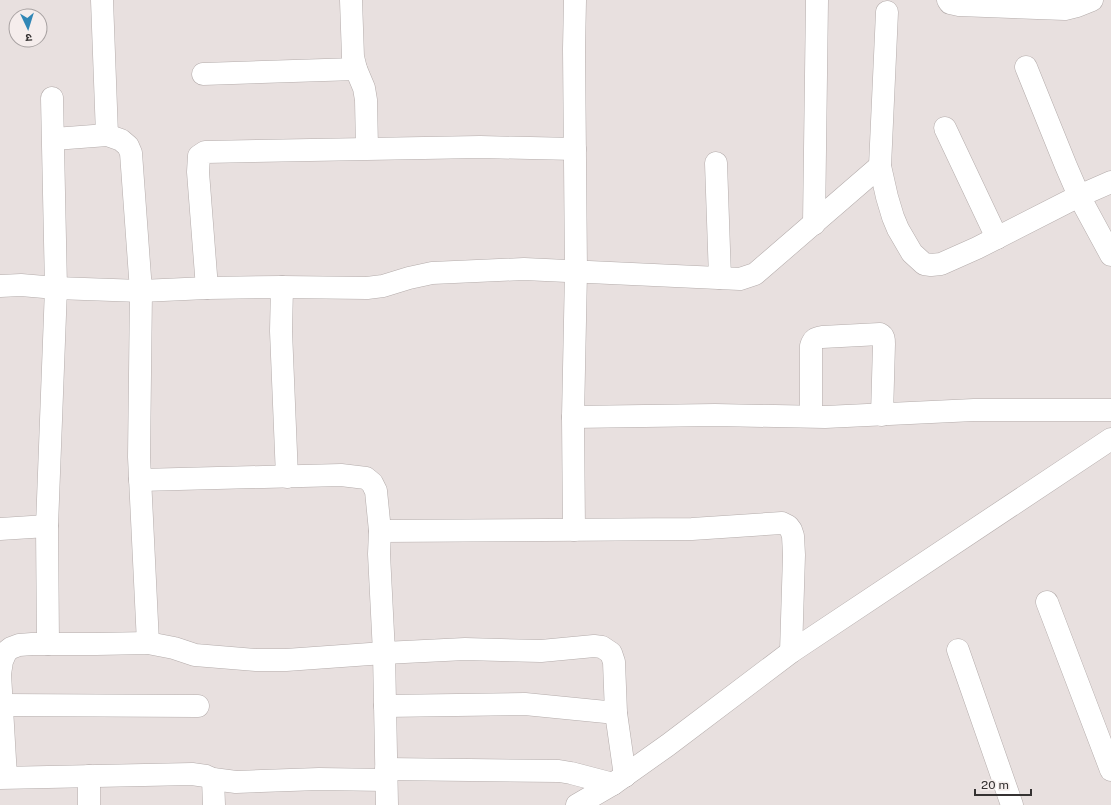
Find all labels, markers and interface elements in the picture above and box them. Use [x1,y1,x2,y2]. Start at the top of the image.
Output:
north arrow [8,8,48,48]
text: उ [25,32,32,44]
scale bar [975,771,1031,797]
text: 20 m [981,778,1009,792]

